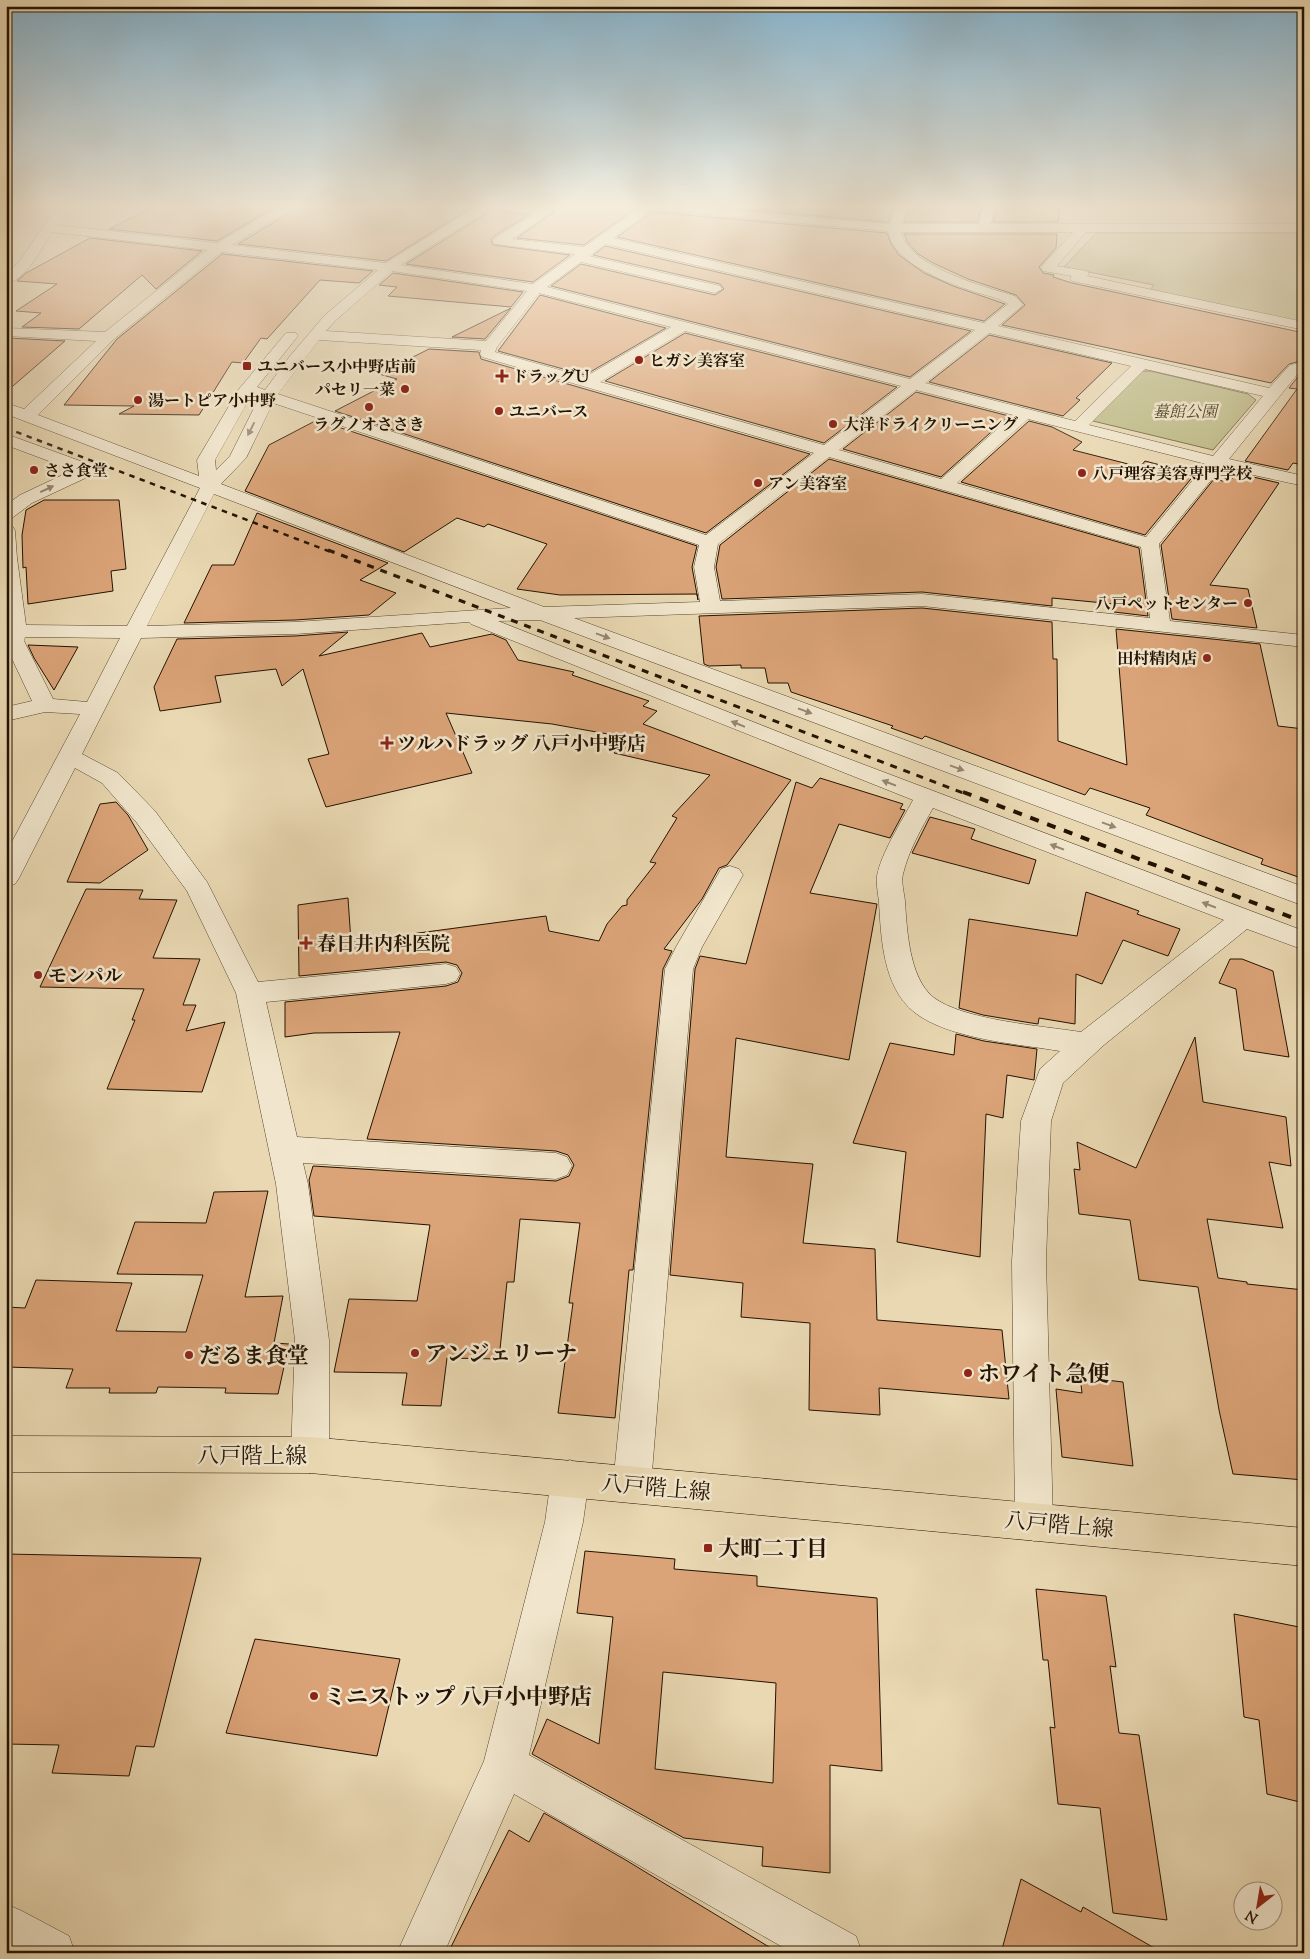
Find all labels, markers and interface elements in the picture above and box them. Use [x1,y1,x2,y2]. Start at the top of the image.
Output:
place label: ヒガシ美容室 [649,351,745,374]
marker: ヒガシ美容室 [633,354,645,366]
place label: ユニバース小中野店前 [257,357,416,380]
marker: ユニバース小中野店前 [241,360,253,372]
place label: ドラッグU [512,367,590,390]
marker: ドラッグU [496,370,508,382]
place label: パセリ一菜 [315,380,395,403]
marker: パセリ一菜 [399,383,411,395]
place label: 湯ートピア小中野 [148,391,276,414]
marker: 湯ートピア小中野 [132,394,144,406]
marker: ラグノオささき [363,401,375,413]
place label: ユニバース [509,402,588,425]
park label: 蟇館公園 [1153,402,1220,425]
marker: ユニバース [493,405,505,417]
place label: ラグノオささき [313,415,425,438]
place label: 大洋ドライクリーニング [843,415,1018,438]
marker: 大洋ドライクリーニング [827,418,839,430]
one-way arrow [247,422,255,436]
place label: ささ食堂 [44,461,108,484]
marker: ささ食堂 [28,464,40,476]
place label: 八戸理容美容専門学校 [1092,464,1253,487]
marker: 八戸理容美容専門学校 [1076,467,1088,479]
place label: アン美容室 [768,474,847,497]
marker: アン美容室 [752,477,764,489]
one-way arrow [40,485,54,493]
place label: 八戸ペットセンター [1095,594,1238,617]
marker: 八戸ペットセンター [1242,597,1254,609]
one-way arrow [596,633,611,640]
place label: 田村精肉店 [1117,649,1197,672]
marker: 田村精肉店 [1201,652,1213,664]
one-way arrow [798,707,813,715]
one-way arrow [730,720,745,728]
place label: ツルハドラッグ 八戸小中野店 [397,732,646,759]
marker: ツルハドラッグ 八戸小中野店 [381,737,393,749]
one-way arrow [950,764,965,772]
one-way arrow [881,779,896,787]
one-way arrow [1102,822,1117,829]
one-way arrow [1049,843,1064,851]
one-way arrow [1201,901,1216,909]
place label: 春日井内科医院 [317,932,450,959]
marker: 春日井内科医院 [299,936,313,950]
place label: モンパル [48,964,123,991]
marker: モンパル [32,969,44,981]
place label: アンジェリーナ [425,1340,577,1372]
place label: だるま食堂 [199,1342,309,1374]
marker: アンジェリーナ [409,1347,421,1359]
marker: だるま食堂 [183,1349,195,1361]
place label: ホワイト急便 [978,1360,1109,1392]
marker: ホワイト急便 [962,1367,974,1379]
street label: 八戸階上線 [197,1442,307,1474]
street label: 八戸階上線 [600,1469,712,1511]
street label: 八戸階上線 [1003,1506,1115,1548]
place label: 大町二丁目 [718,1535,828,1567]
marker: 大町二丁目 [702,1542,714,1554]
place label: ミニストップ 八戸小中野店 [324,1683,592,1715]
marker: ミニストップ 八戸小中野店 [308,1690,320,1702]
north arrow [1232,1882,1282,1932]
text: N [1242,1904,1262,1927]

